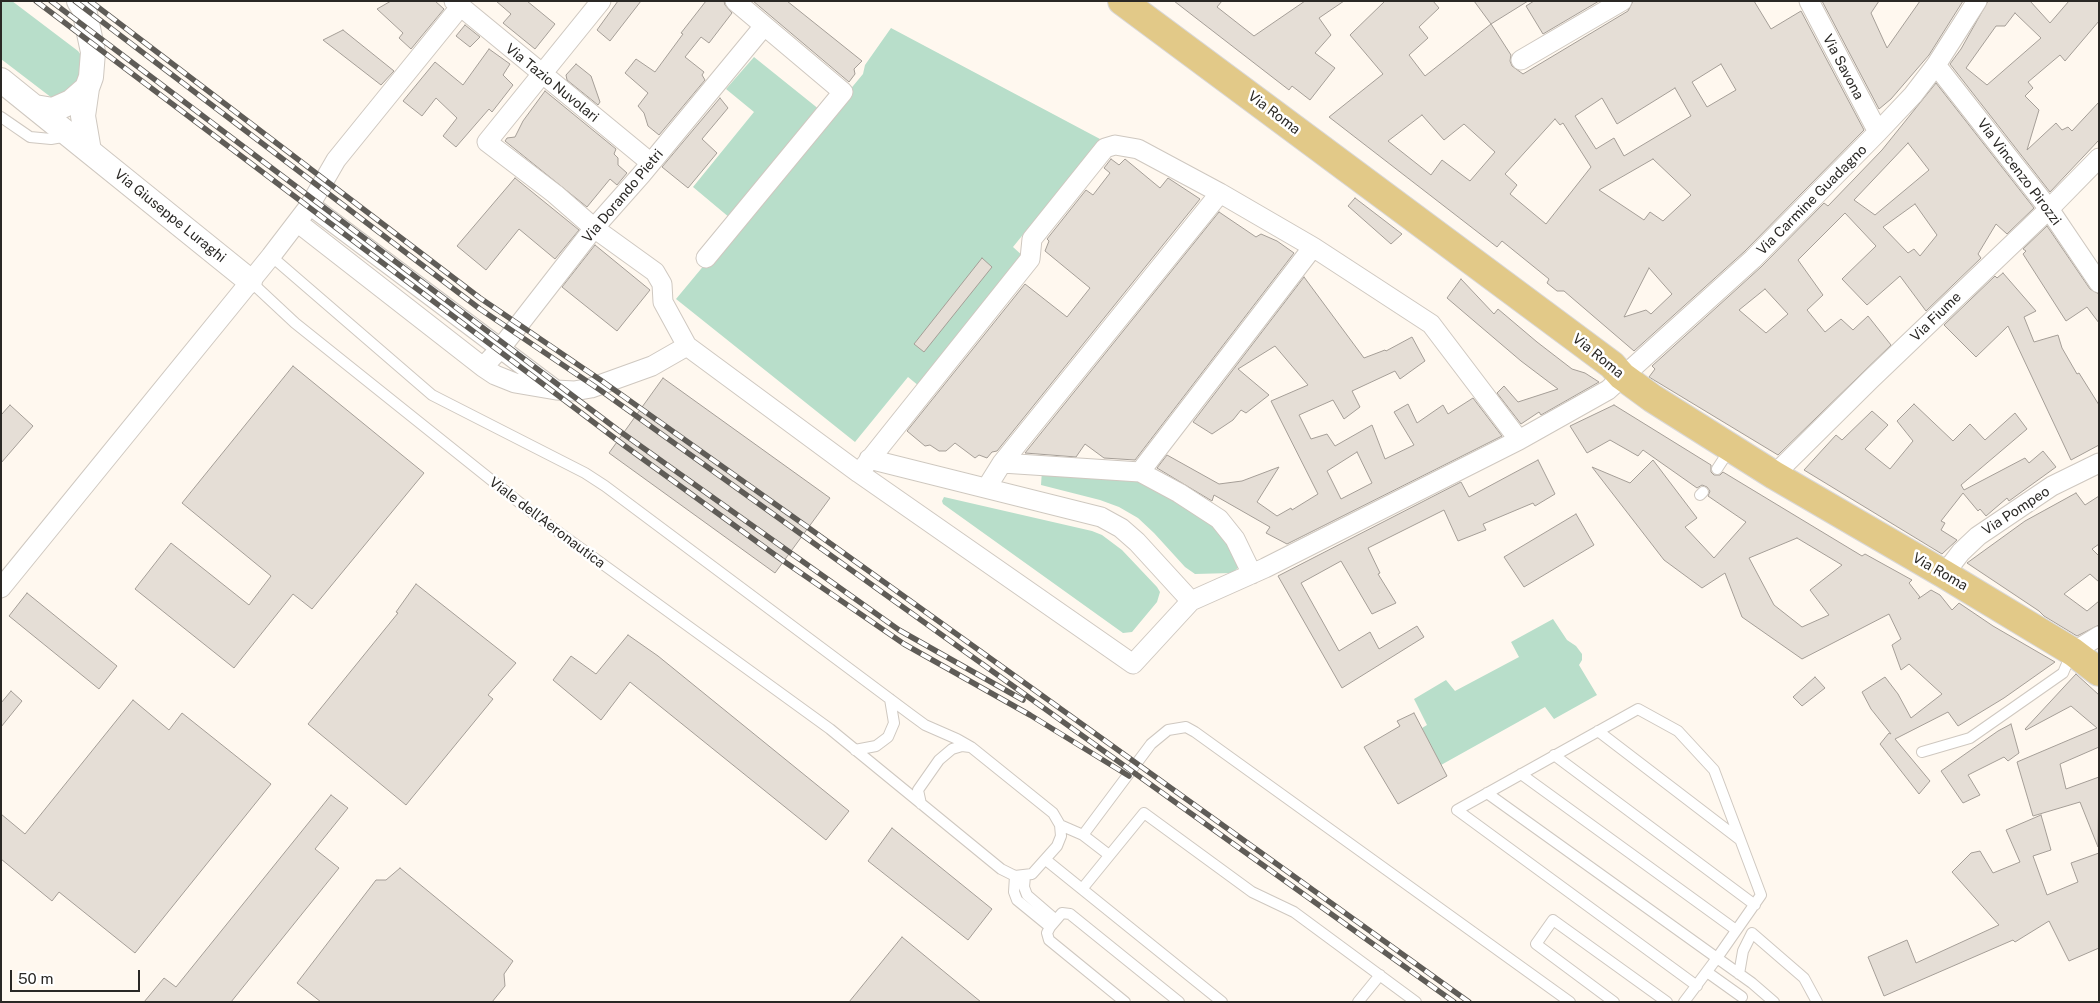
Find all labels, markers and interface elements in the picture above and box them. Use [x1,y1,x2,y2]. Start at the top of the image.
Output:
street label: Via Savona [1819,31,1867,103]
street label: Via Tazio Nuvolari [502,40,602,126]
street label: Via Roma [1245,88,1303,138]
street label: Via Vincenzo Pirozzi [1973,115,2065,229]
street label: Via Carmine Guadagno [1753,141,1871,259]
street label: Via Dorando Pietri [579,146,667,246]
street label: Via Giuseppe Luraghi [111,166,229,266]
street label: Via Fiume [1907,289,1965,345]
street label: Via Roma [1569,330,1627,382]
street label: Viale dell’Aeronautica [486,474,608,572]
street label: Via Pompeo [1979,483,2053,539]
street label: Via Roma [1909,549,1971,595]
scale bar [12,960,142,992]
text: 50 m [18,970,53,987]

